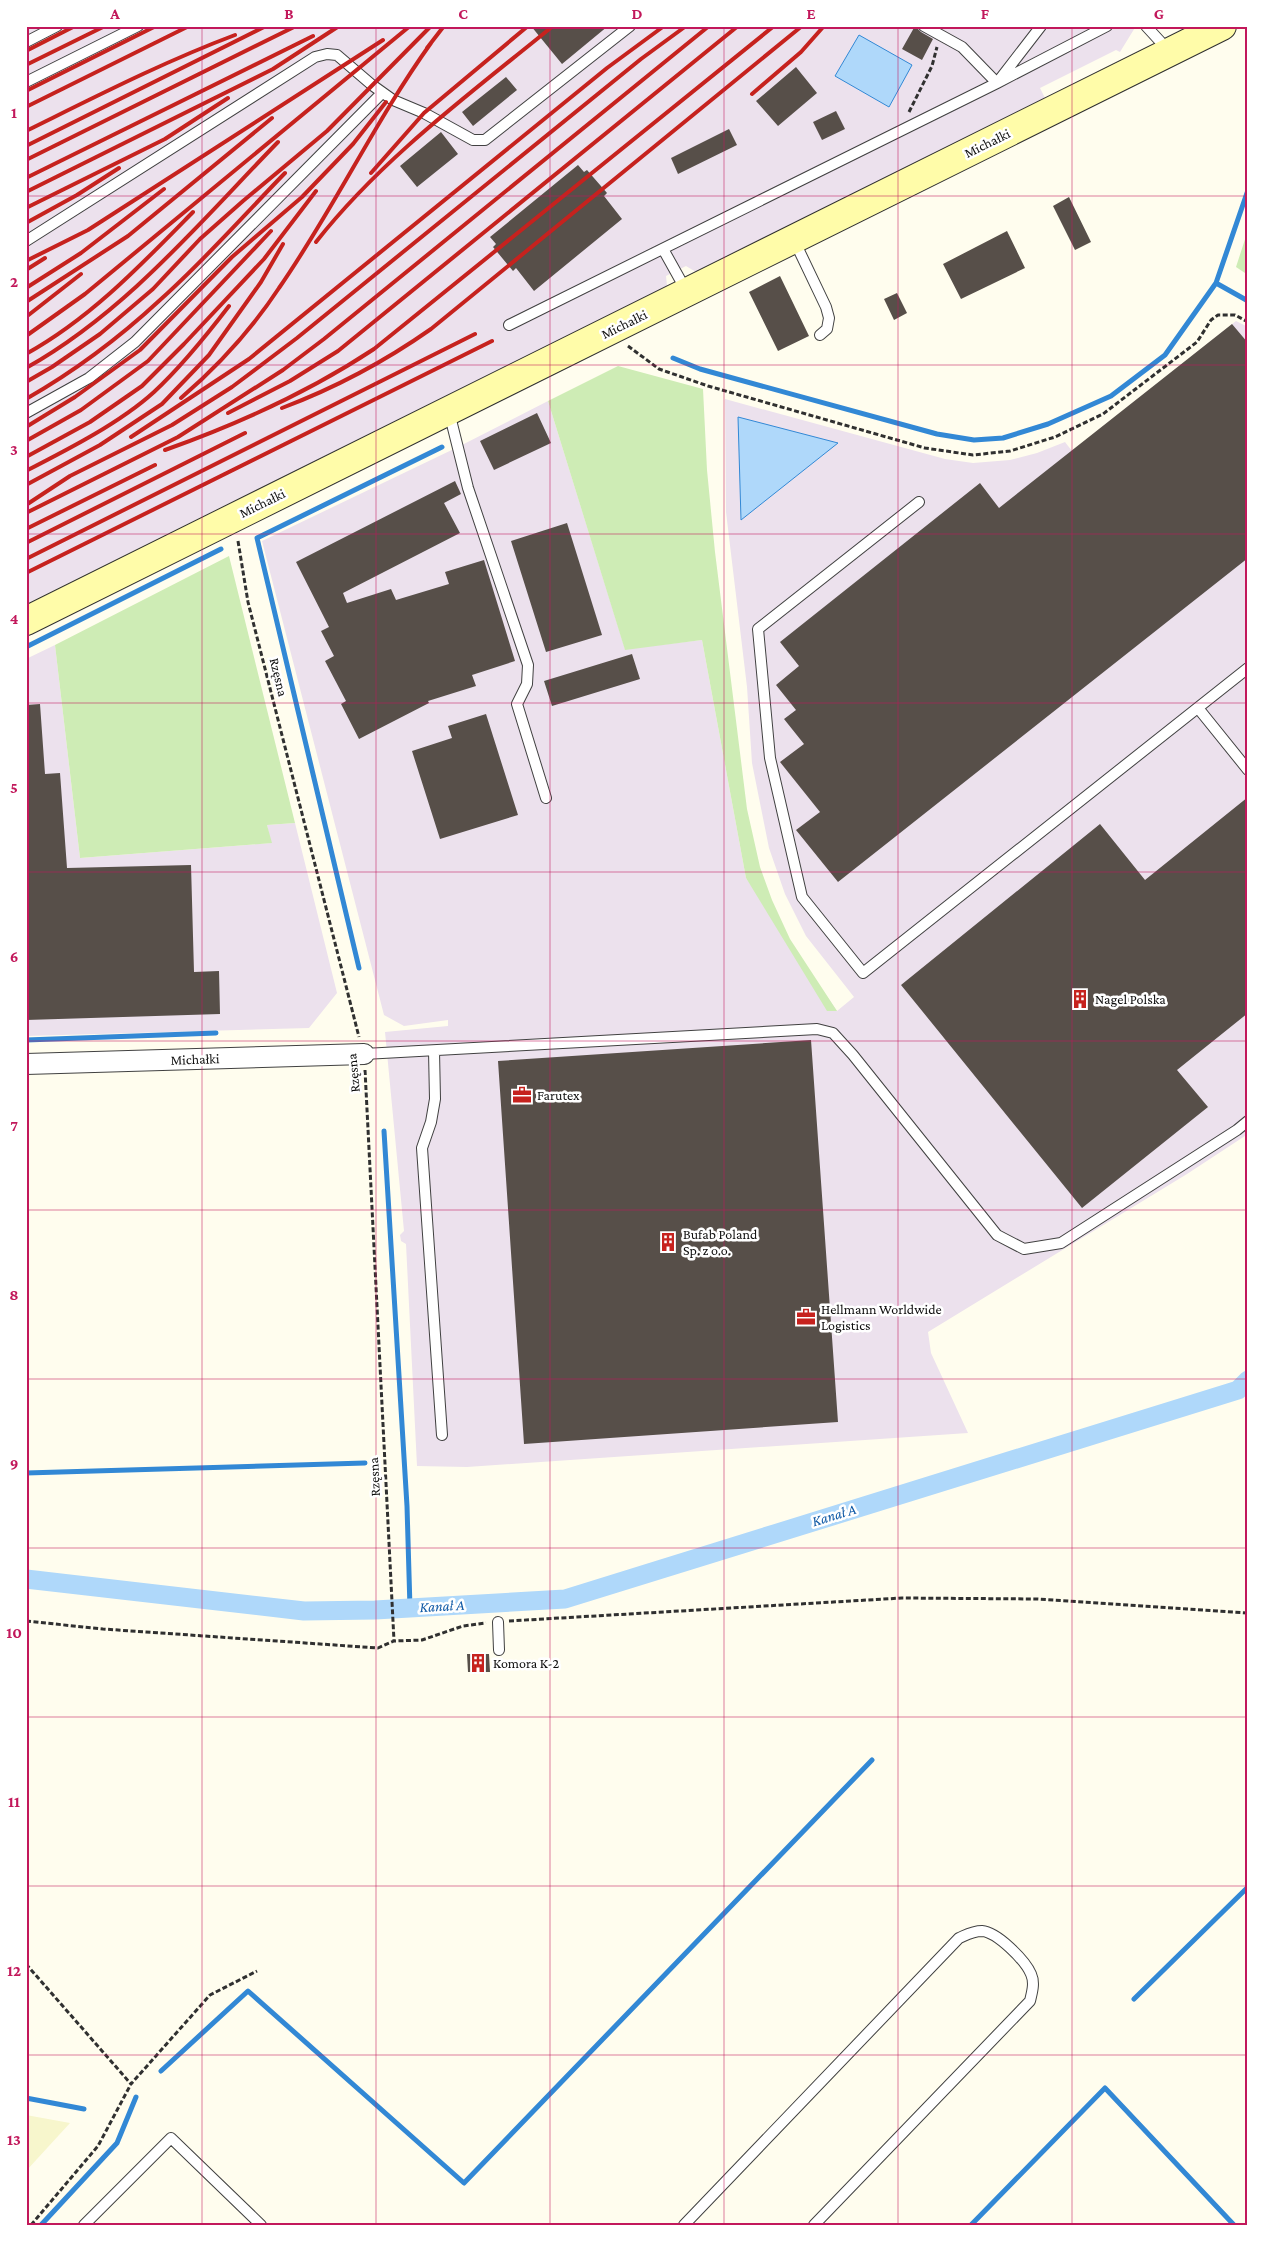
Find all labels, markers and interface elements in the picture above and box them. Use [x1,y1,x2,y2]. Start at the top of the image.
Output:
text: A [109,5,120,22]
text: B [284,5,294,22]
text: C [458,5,468,22]
text: D [631,5,643,22]
text: E [806,5,816,22]
text: F [981,5,990,22]
text: G [1154,5,1164,22]
text: 1 [11,104,17,121]
street label: Michałki [961,125,1013,161]
text: 2 [10,273,18,290]
street label: Michałki [598,306,650,342]
text: 3 [10,441,18,458]
street label: Michałki [236,485,288,521]
text: 4 [10,610,19,627]
street label: Rzęsna [266,656,292,698]
text: 5 [10,779,18,796]
text: 6 [10,948,18,965]
building icon: Nagel Polska [1069,988,1091,1010]
place label: Nagel Polska [1095,991,1166,1007]
street label: Michałki [170,1050,220,1068]
street label: Rzęsna [343,1052,363,1093]
office icon: Farutex [511,1084,533,1106]
place label: Farutex [537,1087,580,1103]
text: 7 [10,1117,18,1134]
place label: Bufab Poland Sp. z o.o. [683,1226,758,1258]
building icon: Bufab Poland Sp. z o.o. [657,1231,679,1253]
text: 8 [9,1286,19,1303]
place label: Hellmann Worldwide Logistics [821,1301,942,1333]
office icon: Hellmann Worldwide Logistics [795,1306,817,1328]
text: 9 [10,1455,18,1472]
street label: Rzęsna [365,1456,383,1497]
water label: Kanał A [810,1501,858,1529]
water label: Kanał A [419,1597,465,1615]
text: 10 [6,1624,22,1641]
building icon: Komora K-2 [467,1652,489,1674]
place label: Komora K-2 [493,1655,559,1671]
text: 11 [8,1793,20,1810]
text: 12 [7,1962,21,1979]
text: 13 [7,2131,21,2148]

